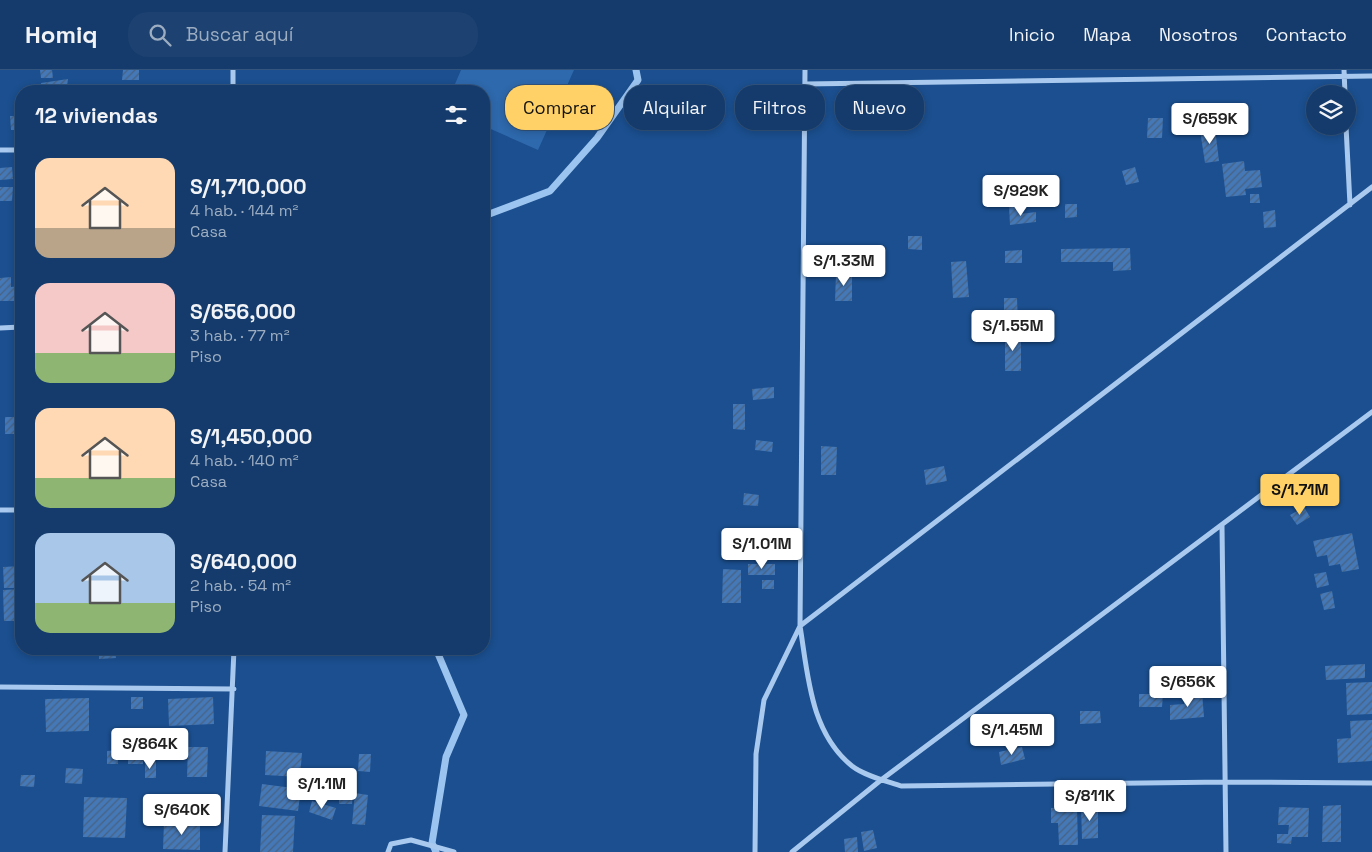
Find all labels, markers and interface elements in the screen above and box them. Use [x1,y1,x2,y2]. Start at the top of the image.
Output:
search box [128,12,478,57]
text: Homiq [25,19,98,50]
icon: search [146,21,174,49]
text: Buscar aquí [186,22,293,47]
text: Inicio [1009,23,1055,46]
text: Mapa [1083,23,1131,46]
text: Nosotros [1159,23,1238,46]
text: Contacto [1266,23,1347,46]
chip: Comprar [505,85,614,130]
chip: Alquilar [624,85,725,130]
chip: Filtros [735,85,825,130]
chip: Nuevo [835,85,924,130]
map controls [1306,85,1356,135]
button: layers [1306,85,1356,135]
icon: filters [442,101,470,129]
text: 12 viviendas [35,102,158,129]
pin: S/659K [1169,102,1251,145]
text: S/659K [1182,108,1238,129]
text: S/1,710,000 [190,173,307,200]
pin: S/929K [980,174,1062,217]
icon: home [75,178,135,238]
text: S/929K [993,180,1049,201]
text: 4 hab. · 144 m² [190,200,298,221]
text: Casa [190,221,227,242]
pin: S/1.33M [798,244,890,287]
text: S/1.33M [813,250,875,271]
text: S/656,000 [190,298,296,325]
icon: home [75,303,135,363]
pin: S/1.55M [967,310,1059,352]
text: S/1.55M [982,315,1044,336]
text: 3 hab. · 77 m² [190,325,289,346]
text: Piso [190,346,222,367]
text: S/1,450,000 [190,423,312,450]
icon: home [75,428,135,488]
text: 4 hab. · 140 m² [190,450,299,471]
text: Casa [190,471,227,492]
pin: S/1.71M [1254,474,1346,516]
text: S/1.71M [1271,479,1329,500]
pin: S/1.01M [716,528,808,570]
text: S/1.01M [732,533,792,554]
text: S/640,000 [190,548,297,575]
icon: home [75,553,135,613]
text: 2 hab. · 54 m² [190,575,291,596]
text: Piso [190,596,222,617]
pin: S/656K [1147,666,1229,708]
text: S/656K [1160,671,1216,692]
pin: S/1.45M [966,714,1058,756]
text: S/1.45M [981,719,1043,740]
pin: S/864K [109,728,191,770]
text: S/864K [122,733,178,754]
pin: S/1.1M [281,768,363,810]
text: S/1.1M [298,773,346,794]
pin: S/811K [1049,780,1131,822]
text: S/811K [1065,785,1115,806]
pin: S/640K [141,794,223,836]
text: S/640K [154,799,210,820]

